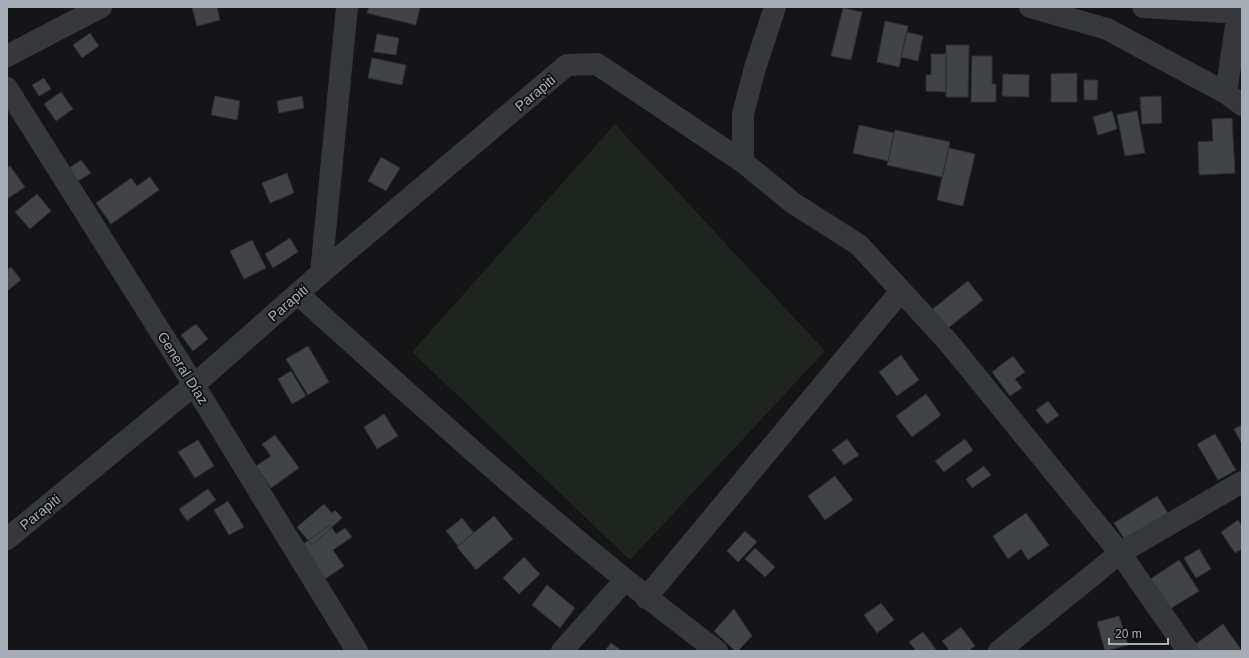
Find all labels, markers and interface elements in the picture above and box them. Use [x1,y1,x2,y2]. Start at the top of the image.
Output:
street label: Parapiti [512,72,558,114]
street label: Parapiti [265,281,311,325]
street label: General Díaz [154,329,212,407]
street label: Parapiti [17,491,63,533]
scale bar [1109,620,1168,646]
text: 20 m [1115,627,1142,641]

